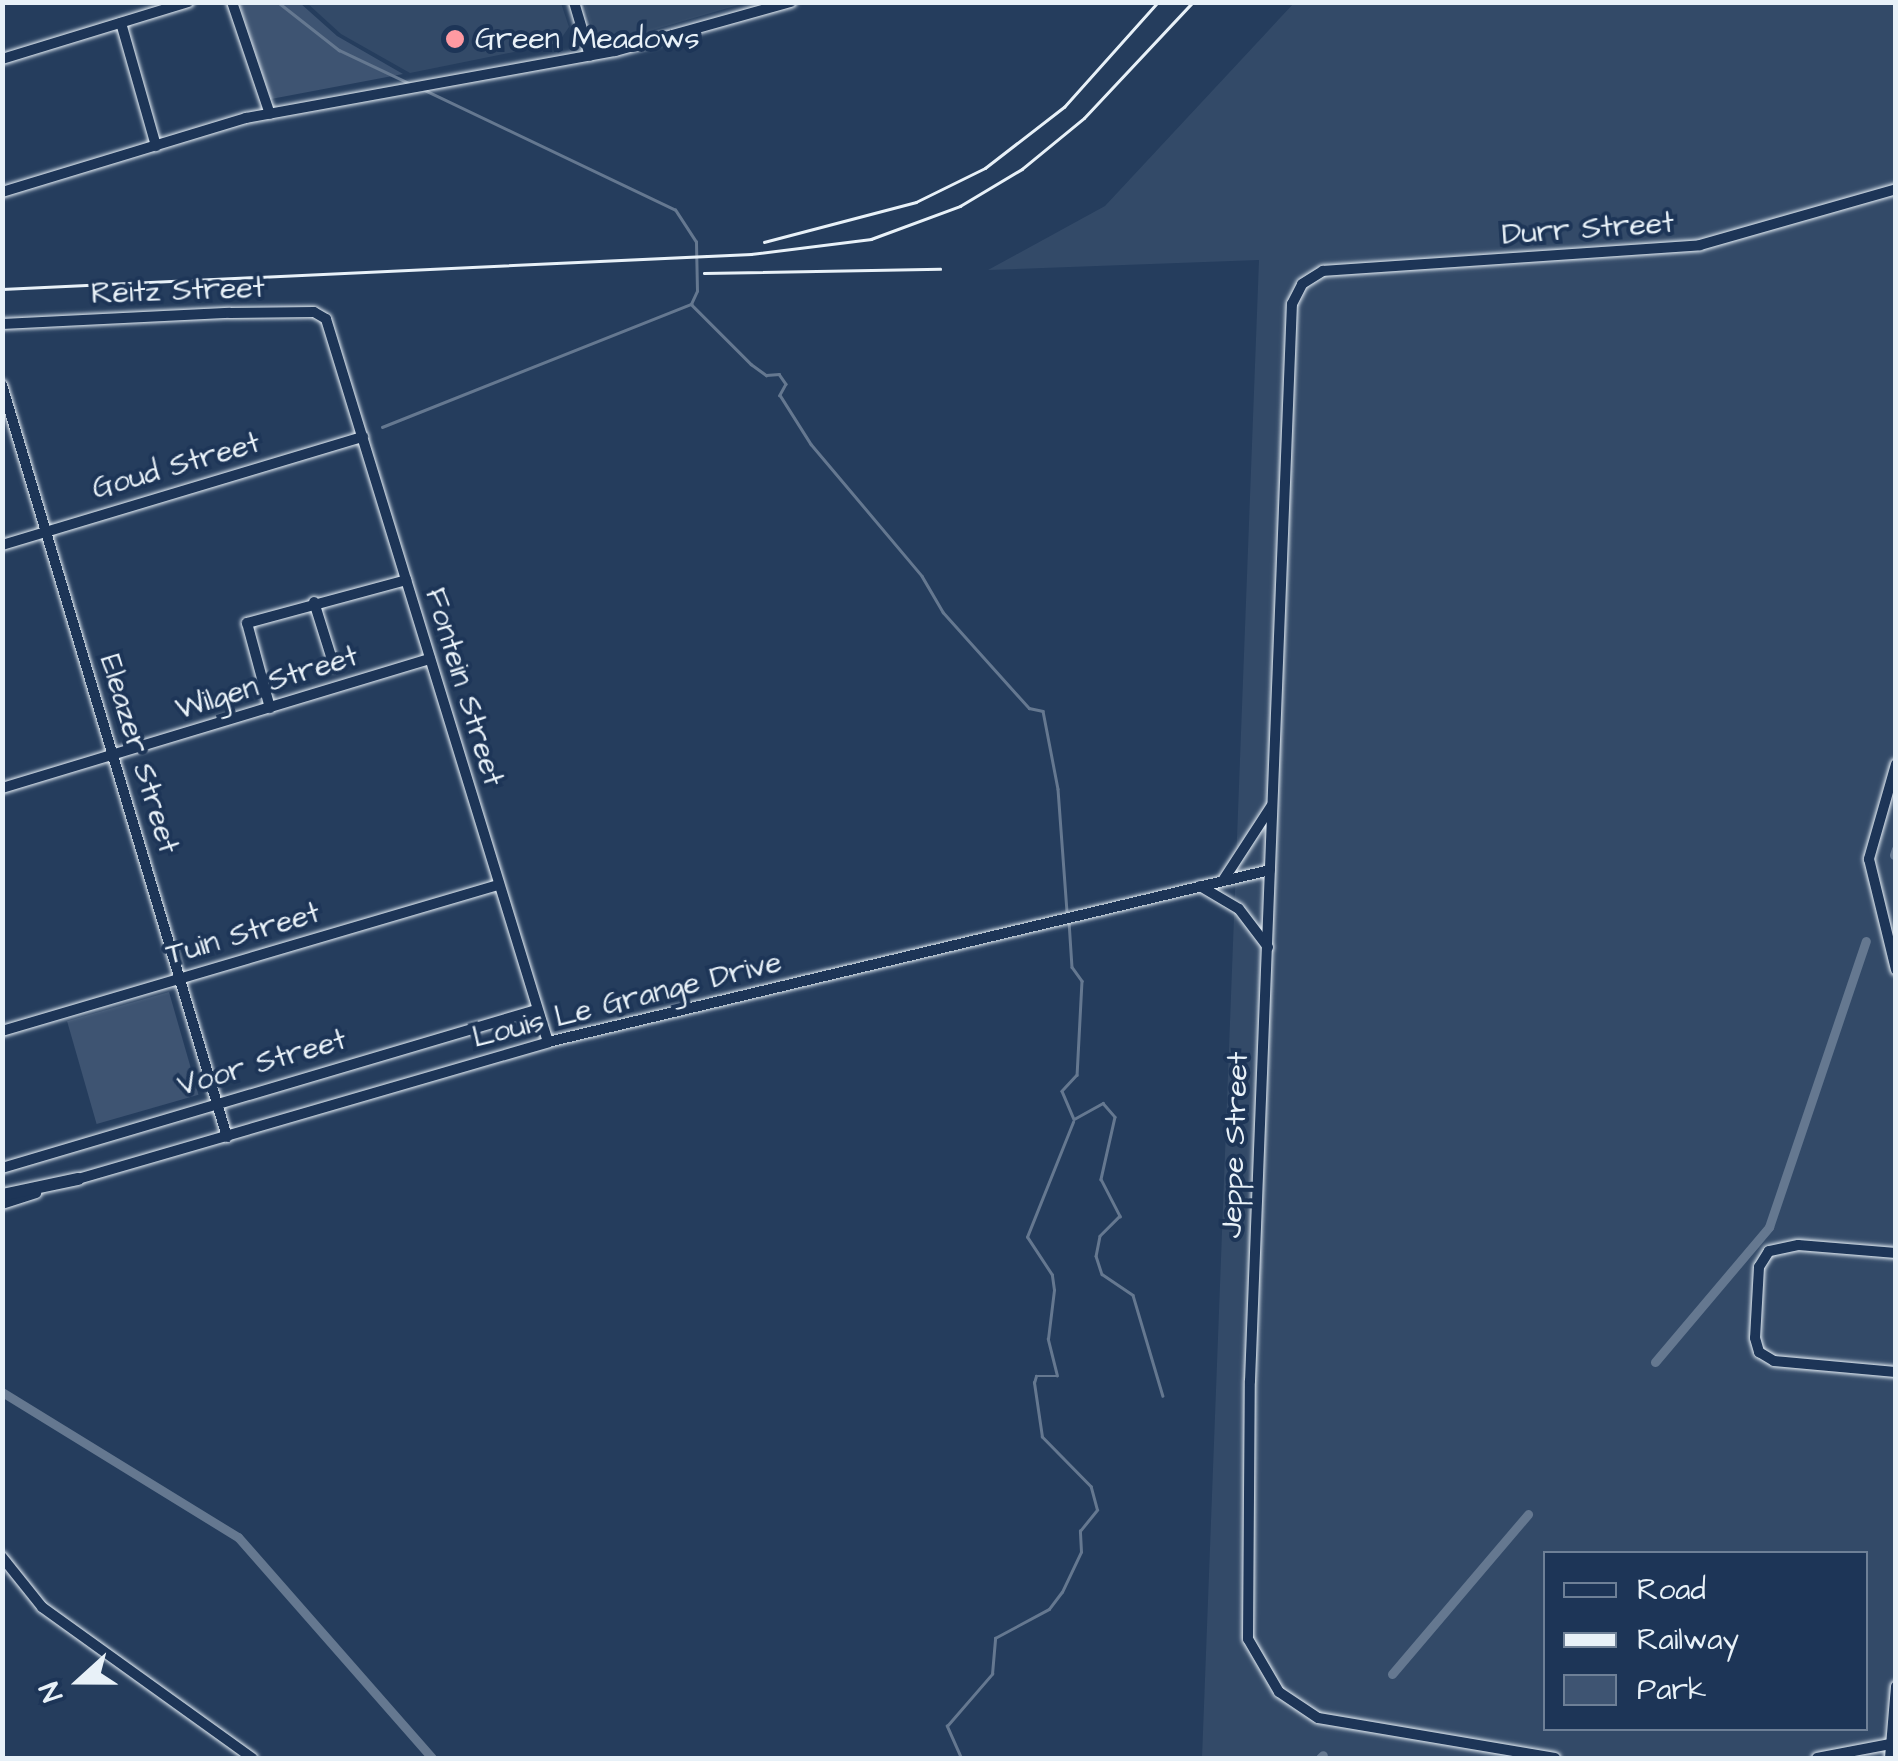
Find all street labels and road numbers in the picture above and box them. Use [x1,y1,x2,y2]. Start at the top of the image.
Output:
street label: Durr Street [1501,205,1675,253]
street label: Reitz Street [91,270,265,312]
street label: Goud Street [88,425,264,507]
street label: Fontein Street [417,584,511,790]
street label: Wilgen Street [171,638,363,728]
street label: Eleazer Street [92,650,186,858]
street label: Tuin Street [162,895,324,973]
street label: Louis Le Grange Drive [469,944,785,1056]
street label: Voor Street [174,1022,350,1104]
street label: Jeppe Street [1214,1051,1256,1239]

